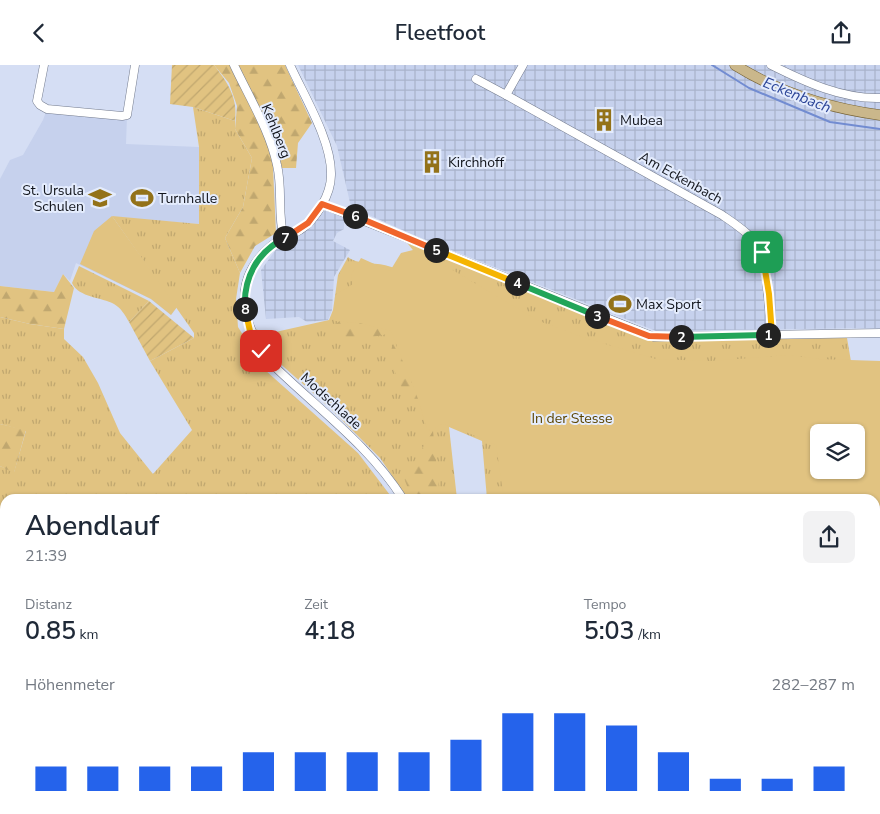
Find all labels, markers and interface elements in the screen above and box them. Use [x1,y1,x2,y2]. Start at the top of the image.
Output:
text: Fleetfoot [395,18,485,48]
icon: back [25,19,53,47]
icon: share [827,19,855,47]
water label: Eckenbach [760,72,834,118]
street label: Kehlberg [257,101,295,161]
building icon: Mubea [591,107,617,133]
place label: Mubea [620,111,663,130]
street label: Am Eckenbach [636,147,726,209]
building icon: Kirchhoff [419,149,445,175]
place label: Kirchhoff [448,153,504,172]
place label: St. Ursula Schulen [22,181,84,216]
school or university icon: St. Ursula Schulen [87,185,113,211]
sports icon: Turnhalle [129,185,155,211]
place label: Turnhalle [158,189,217,208]
pin: 6 [342,203,368,229]
text: 6 [351,207,360,226]
pin: 7 [272,225,298,251]
text: 7 [281,229,290,248]
pin [741,231,783,273]
pin: 5 [424,237,448,263]
icon: arrive [748,238,776,266]
text: 5 [432,241,441,260]
pin: 4 [504,271,530,295]
text: 4 [513,274,522,293]
sports icon: Max Sport [607,291,633,317]
place label: Max Sport [636,295,701,314]
pin: 8 [232,297,258,321]
text: 8 [241,300,250,319]
pin: 3 [584,303,610,329]
text: 3 [593,307,602,326]
pin: 1 [756,323,780,347]
pin: 2 [668,325,694,349]
text: 1 [764,326,773,345]
text: 2 [677,328,686,347]
pin [240,330,282,372]
icon: check [247,337,275,365]
street label: Modschlade [296,368,366,434]
park label: In der Stesse [531,409,613,428]
map controls [810,424,865,479]
button: layers [810,424,865,479]
text: Abendlauf [25,507,159,545]
button: share [803,511,855,563]
text: 21:39 [25,545,67,567]
text: Distanz [25,595,72,614]
text: Zeit [304,595,328,614]
text: Tempo [584,595,626,614]
text: 0.85 [25,614,76,648]
text: 4:18 [304,614,355,648]
text: 5:03 [584,614,635,648]
text: km [76,625,99,644]
text: /km [635,625,661,644]
text: Höhenmeter [25,674,115,696]
text: 282–287 m [772,674,855,696]

